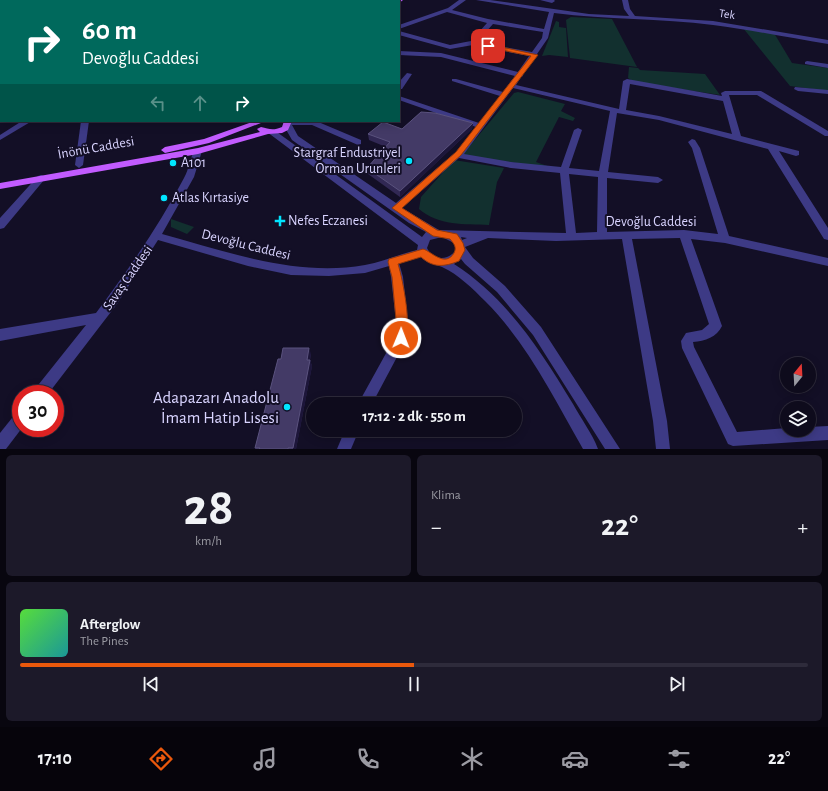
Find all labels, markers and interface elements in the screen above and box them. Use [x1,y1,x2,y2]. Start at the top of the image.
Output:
street label: Tek [718,7,736,21]
icon: right [16,16,68,68]
text: 60 m [82,17,137,45]
pin [471,29,505,63]
icon: arrive [477,35,499,57]
text: Devoğlu Caddesi [82,50,199,68]
icon: left [147,92,169,114]
icon: ahead [189,92,211,114]
icon: right [231,92,253,114]
street label: İnönü Caddesi [56,131,135,162]
place label: Stargraf Endustriyel Orman Urunleri [294,146,401,176]
place label: A101 [181,156,206,170]
marker: Stargraf Endustriyel Orman Urunleri [404,156,414,166]
marker: A101 [168,158,178,168]
place label: Atlas Kırtasiye [172,191,249,205]
marker: Atlas Kırtasiye [159,193,169,203]
place label: Nefes Eczanesi [288,214,368,228]
street label: Devoğlu Caddesi [605,215,697,229]
marker: Nefes Eczanesi [275,216,285,226]
street label: Devoğlu Caddesi [200,227,292,263]
street label: Savaş Caddesi [101,243,155,313]
position arrow [380,317,422,359]
north arrow [780,357,816,393]
map controls [780,357,816,437]
speed limit sign: 30 [12,385,64,437]
place label: Adapazarı Anadolu İmam Hatip Lisesi [153,389,279,426]
button: layers [780,401,816,437]
marker: Adapazarı Anadolu İmam Hatip Lisesi [282,402,292,412]
text: 17:12 · 2 dk · 550 m [362,409,466,424]
text: 28 [183,482,234,534]
text: Klima [431,489,461,502]
text: 22° [601,511,638,541]
text: − [431,516,442,538]
text: + [797,516,808,538]
text: km/h [195,535,222,548]
text: Afterglow [80,617,140,632]
text: The Pines [80,635,129,648]
icon: previous [140,673,162,695]
icon: pause [403,673,425,695]
icon: next [666,673,688,695]
icon: directions [147,745,175,773]
icon: music [251,745,279,773]
icon: phone [354,745,382,773]
icon: climate [458,745,486,773]
icon: car [561,745,589,773]
icon: filters [665,745,693,773]
text: 17:10 [38,750,72,768]
text: 22° [768,750,790,768]

